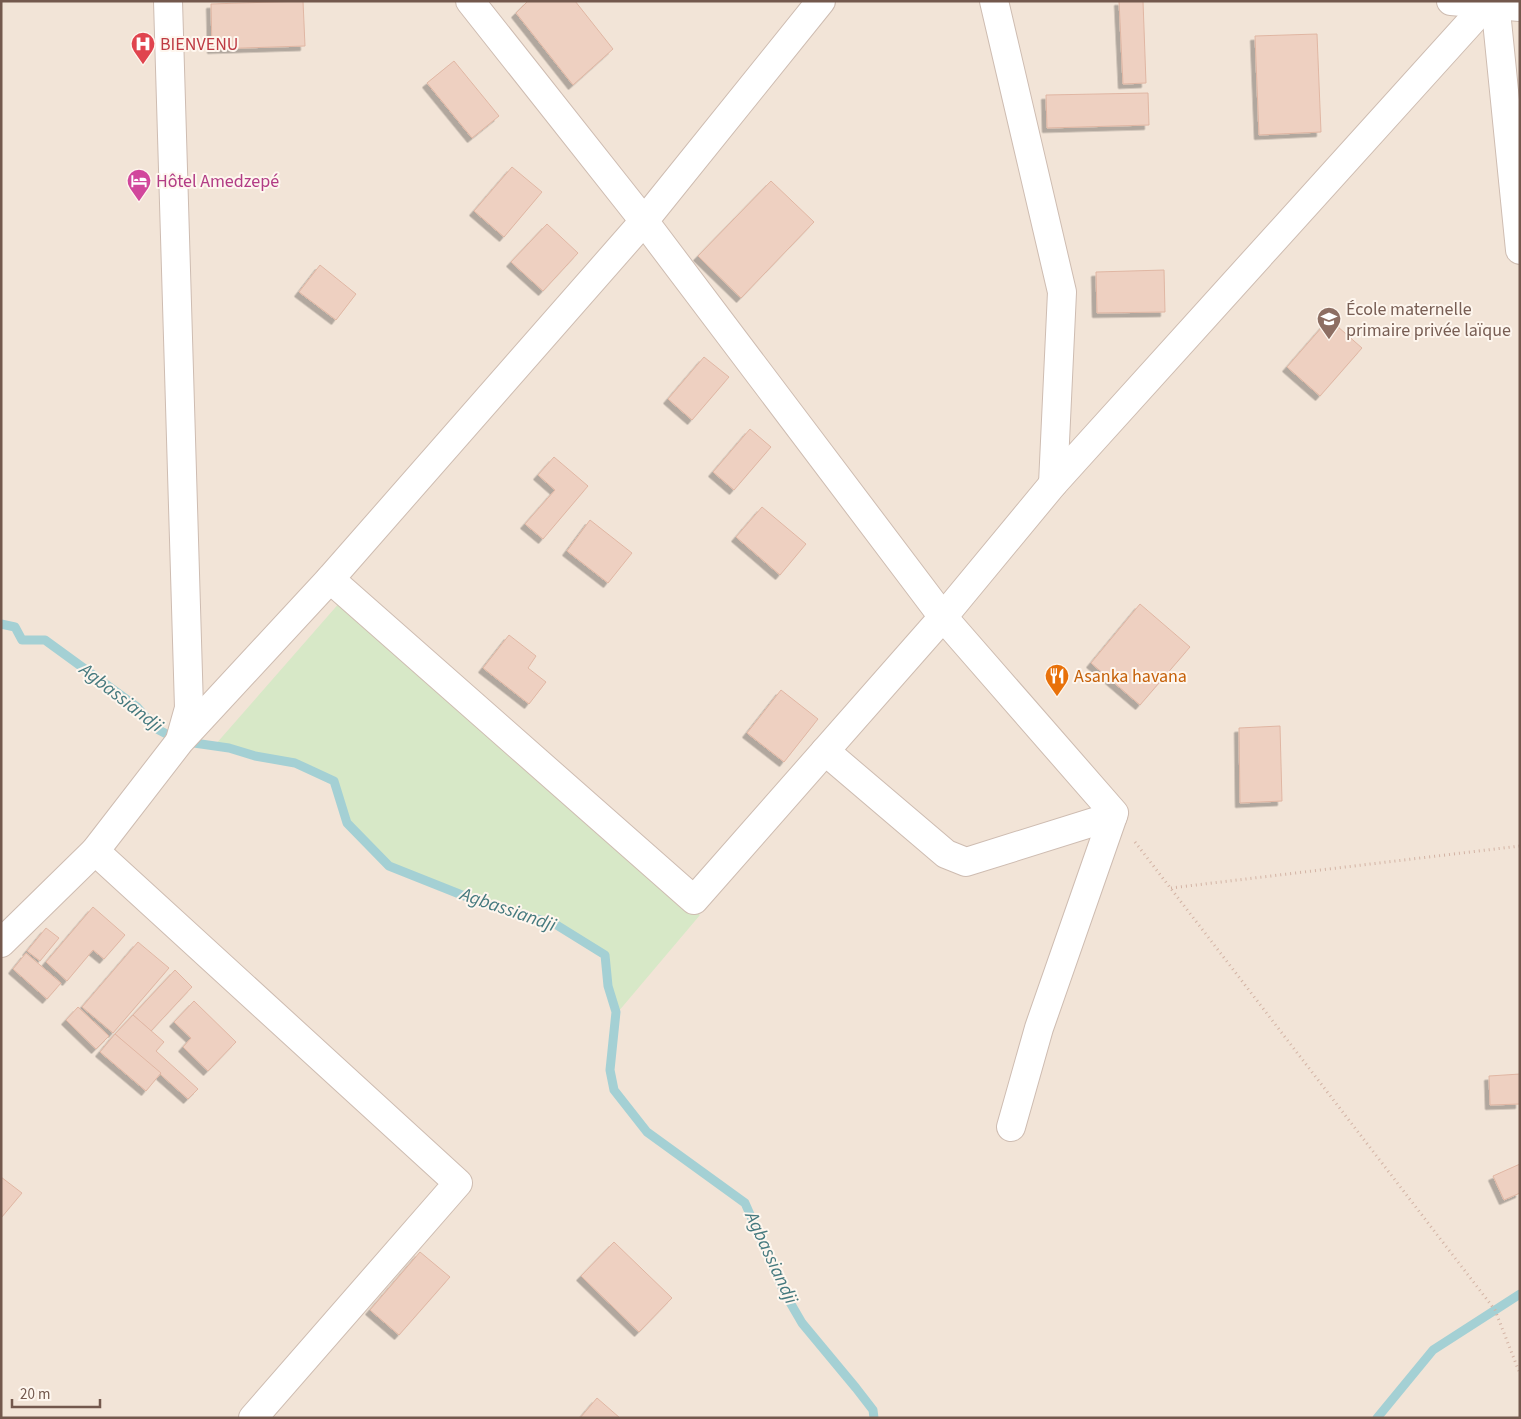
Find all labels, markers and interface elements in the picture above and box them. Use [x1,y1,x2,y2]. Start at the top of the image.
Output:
hospital icon: BIENVENU [130,31,156,65]
place label: BIENVENU [160,32,238,57]
hotel icon: Hôtel Amedzepé [126,168,152,202]
place label: Hôtel Amedzepé [156,169,279,194]
place label: École maternelle primaire privée laïque [1346,297,1511,343]
school or university icon: École maternelle primaire privée laïque [1316,306,1342,340]
water label: Agbassiandji [73,656,169,739]
restaurant icon: Asanka havana [1044,663,1070,697]
place label: Asanka havana [1074,664,1187,689]
water label: Agbassiandji [456,881,560,939]
water label: Agbassiandji [737,1206,804,1309]
scale bar [12,1376,100,1408]
text: 20 m [20,1384,50,1405]

